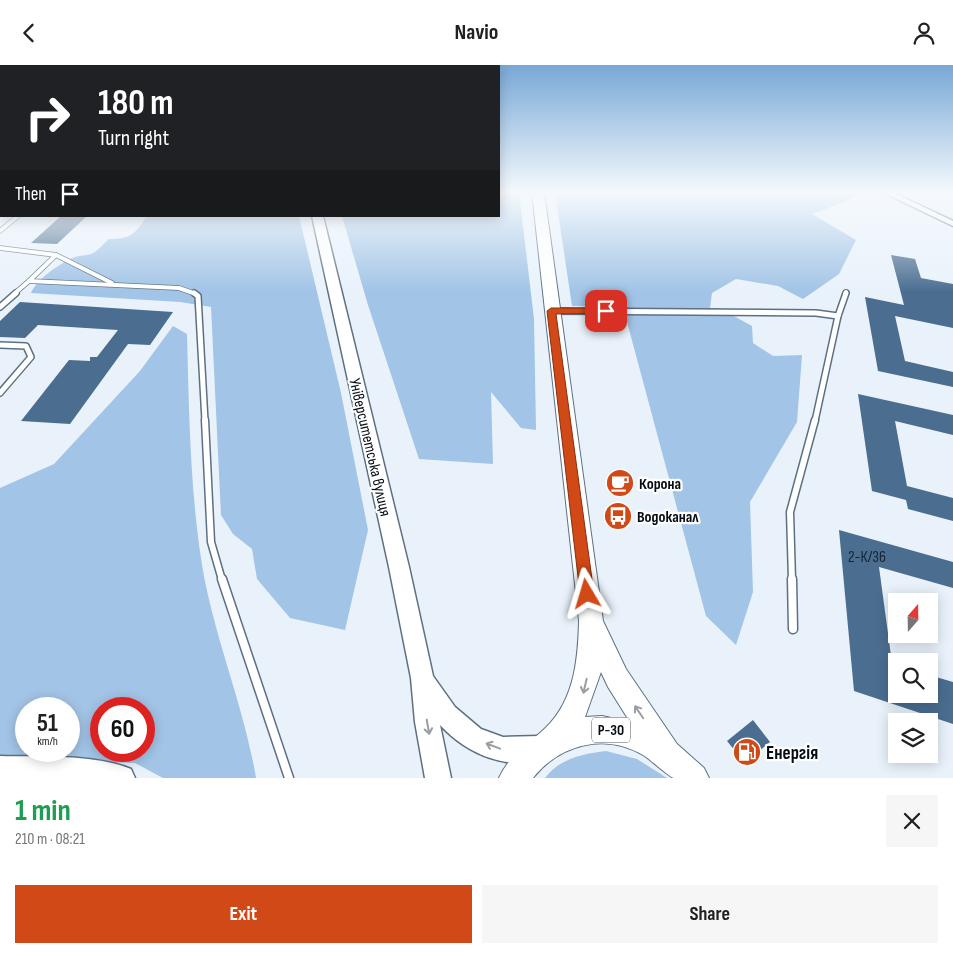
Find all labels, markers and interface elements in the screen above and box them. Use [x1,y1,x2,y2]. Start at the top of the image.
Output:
icon: back [15,19,43,47]
text: Navio [455,19,498,46]
icon: person [910,19,938,47]
text: 180 m [98,82,174,125]
icon: right [15,85,80,150]
text: Turn right [98,125,169,152]
icon: arrive [56,180,84,208]
text: Then [15,183,46,206]
pin [585,290,627,332]
icon: arrive [592,297,620,325]
street label: Університетська вулиця [344,377,395,518]
cafe icon: Корона [605,468,635,498]
place label: Корона [639,475,681,494]
bus stop icon: Водоканал [603,501,633,531]
place label: Водоканал [637,508,699,527]
house number: 2-К/36 [848,548,886,567]
position arrow [560,567,612,619]
north arrow [888,593,938,643]
map controls [888,593,938,763]
button: search [888,653,938,703]
one-way arrow [580,678,589,694]
speed limit sign: 60 [90,697,155,762]
one-way arrow [634,705,644,719]
text: 51 [37,708,58,739]
button: layers [888,713,938,763]
road number: Р-30 [592,717,630,743]
one-way arrow [423,718,433,734]
text: km/h [37,734,58,749]
fuel station icon: Енергія [732,737,762,767]
one-way arrow [486,741,501,751]
place label: Енергія [766,742,818,765]
text: 1 min [15,793,71,829]
button: close [886,795,938,847]
text: 210 m · 08:21 [15,830,85,849]
button: Exit [15,885,472,943]
button: Share [482,885,938,943]

